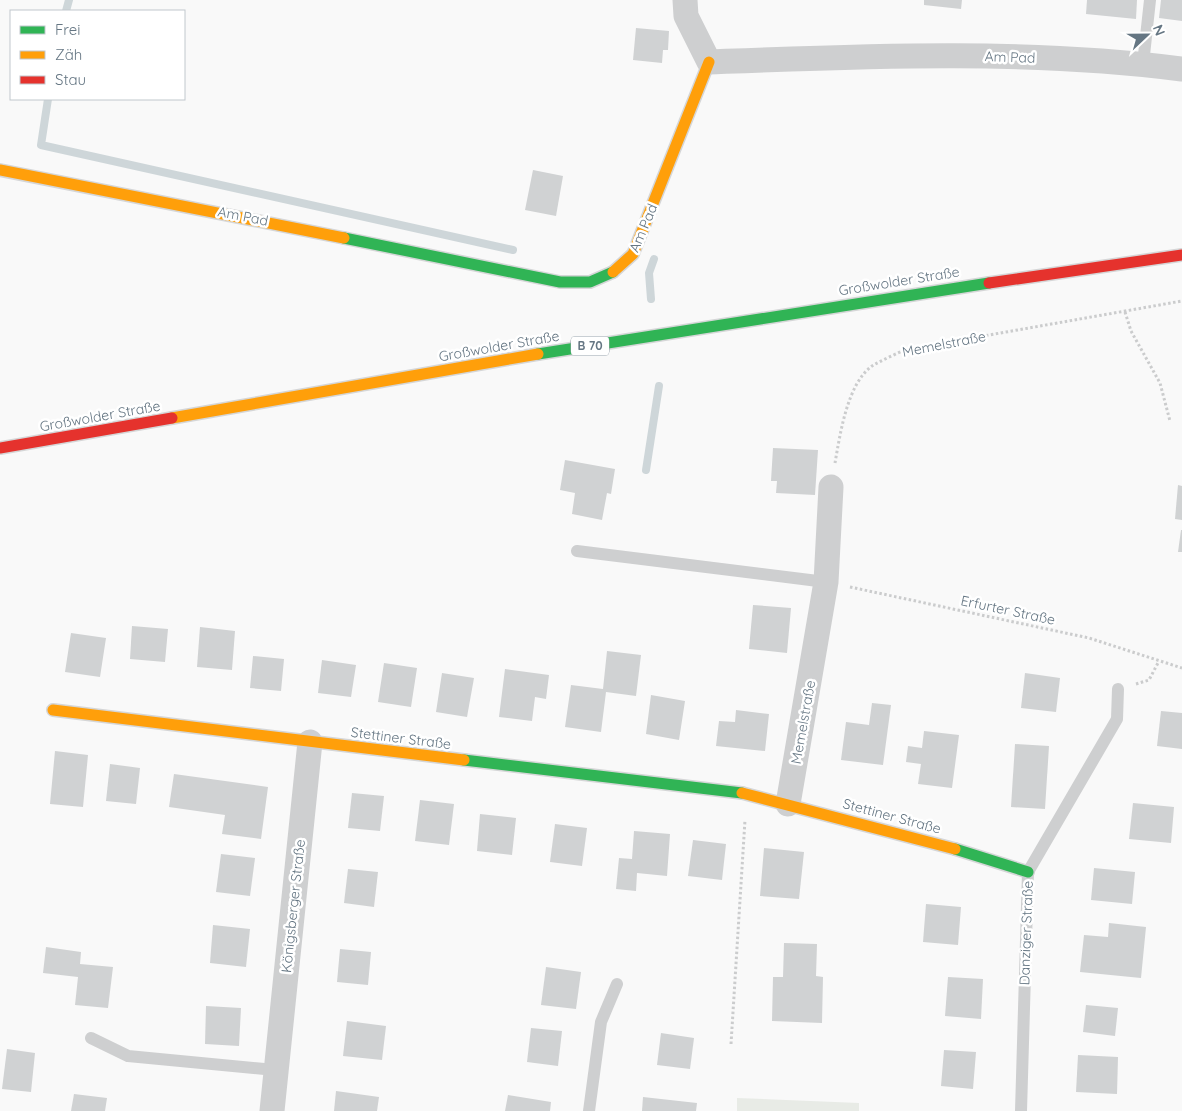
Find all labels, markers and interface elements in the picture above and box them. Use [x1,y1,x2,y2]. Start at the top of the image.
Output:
legend [10,10,185,100]
north arrow [1122,10,1172,60]
text: Frei [55,20,81,39]
text: N [1149,22,1169,38]
text: Zäh [55,45,82,64]
street label: Am Pad [984,47,1036,67]
text: Stau [55,70,86,89]
street label: Am Pad [625,201,661,255]
street label: Am Pad [216,202,270,230]
street label: Großwolder Straße [837,263,961,299]
street label: Großwolder Straße [437,327,561,365]
street label: Memelstraße [901,327,987,361]
road number: B 70 [571,336,609,356]
street label: Großwolder Straße [38,397,162,435]
street label: Erfurter Straße [959,591,1057,629]
street label: Memelstraße [787,679,819,765]
street label: Stettiner Straße [350,723,452,753]
street label: Stettiner Straße [841,794,943,838]
street label: Königsberger Straße [277,838,309,974]
street label: Danziger Straße [1015,880,1037,986]

